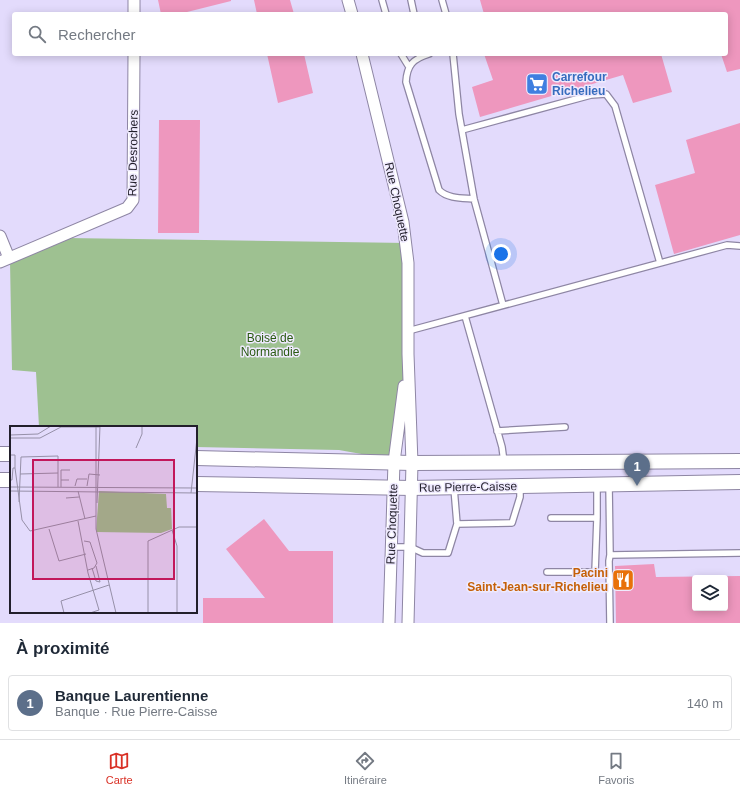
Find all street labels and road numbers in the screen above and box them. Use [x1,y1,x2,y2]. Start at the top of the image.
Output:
street label: Rue Desrochers [125,110,141,196]
street label: Rue Choquette [382,161,412,243]
street label: Rue Pierre-Caisse [419,479,517,495]
street label: Rue Choquette [384,483,400,565]

